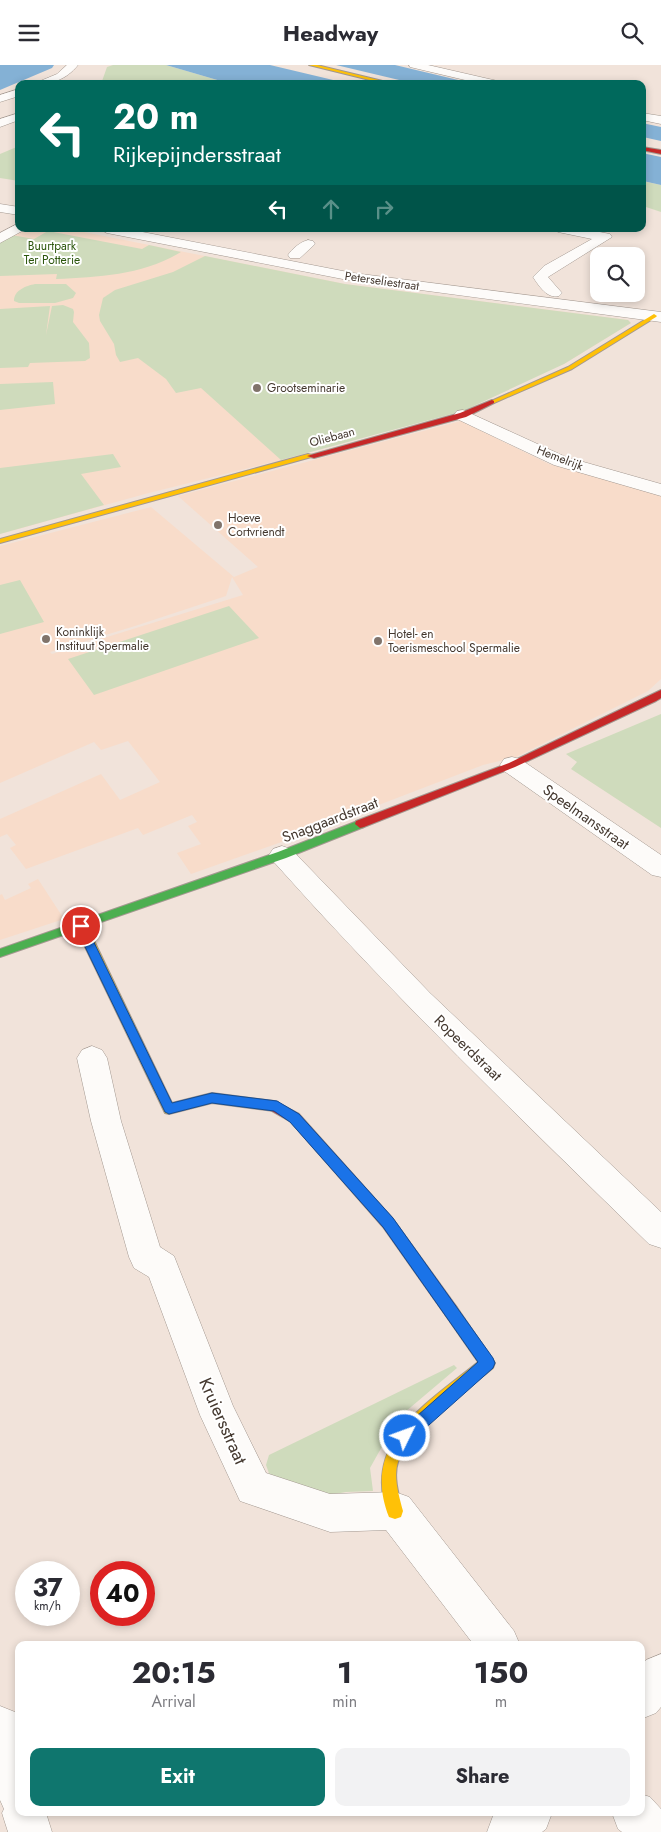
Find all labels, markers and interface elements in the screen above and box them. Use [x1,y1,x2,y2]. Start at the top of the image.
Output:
text: Headway [283,17,378,49]
icon: menu [15,19,43,47]
icon: search [618,19,646,47]
text: 20 m [113,92,198,142]
icon: left [30,100,95,165]
text: Rijkepijndersstraat [113,138,281,170]
icon: left [264,195,292,223]
icon: ahead [317,195,345,223]
icon: right [370,195,398,223]
park label: Buurtpark Ter Potterie [24,237,80,269]
map controls [590,247,645,302]
button: search [590,247,645,302]
street label: Peterseliestraat [344,267,420,295]
place label: Grootseminarie [267,379,345,397]
marker: Grootseminarie [251,382,263,394]
street label: Oliebaan [307,422,357,452]
street label: Hemelrijk [534,441,587,475]
place label: Hoeve Cortvriendt [228,509,285,541]
marker: Hoeve Cortvriendt [212,519,224,531]
place label: Koninklijk Instituut Spermalie [56,623,149,655]
place label: Hotel- en Toerismeschool Spermalie [388,625,520,657]
marker: Koninklijk Instituut Spermalie [40,633,52,645]
marker: Hotel- en Toerismeschool Spermalie [372,635,384,647]
street label: Speelmansstraat [538,779,634,855]
street label: Snaggaardstraat [279,791,382,848]
pin [60,905,102,947]
icon: arrive [67,912,95,940]
street label: Ropeerdstraat [429,1010,507,1086]
street label: Kruiersstraat [192,1373,254,1469]
position arrow [378,1409,430,1461]
speed limit sign: 40 [90,1561,155,1626]
text: 37 [32,1569,63,1605]
text: km/h [34,1597,61,1615]
text: 20:15 [132,1651,215,1694]
text: 1 [337,1651,352,1694]
text: 150 [474,1651,528,1694]
text: Arrival [152,1690,196,1713]
text: min [332,1690,357,1713]
text: m [495,1690,507,1713]
button: Exit [30,1748,325,1806]
button: Share [335,1748,630,1806]

